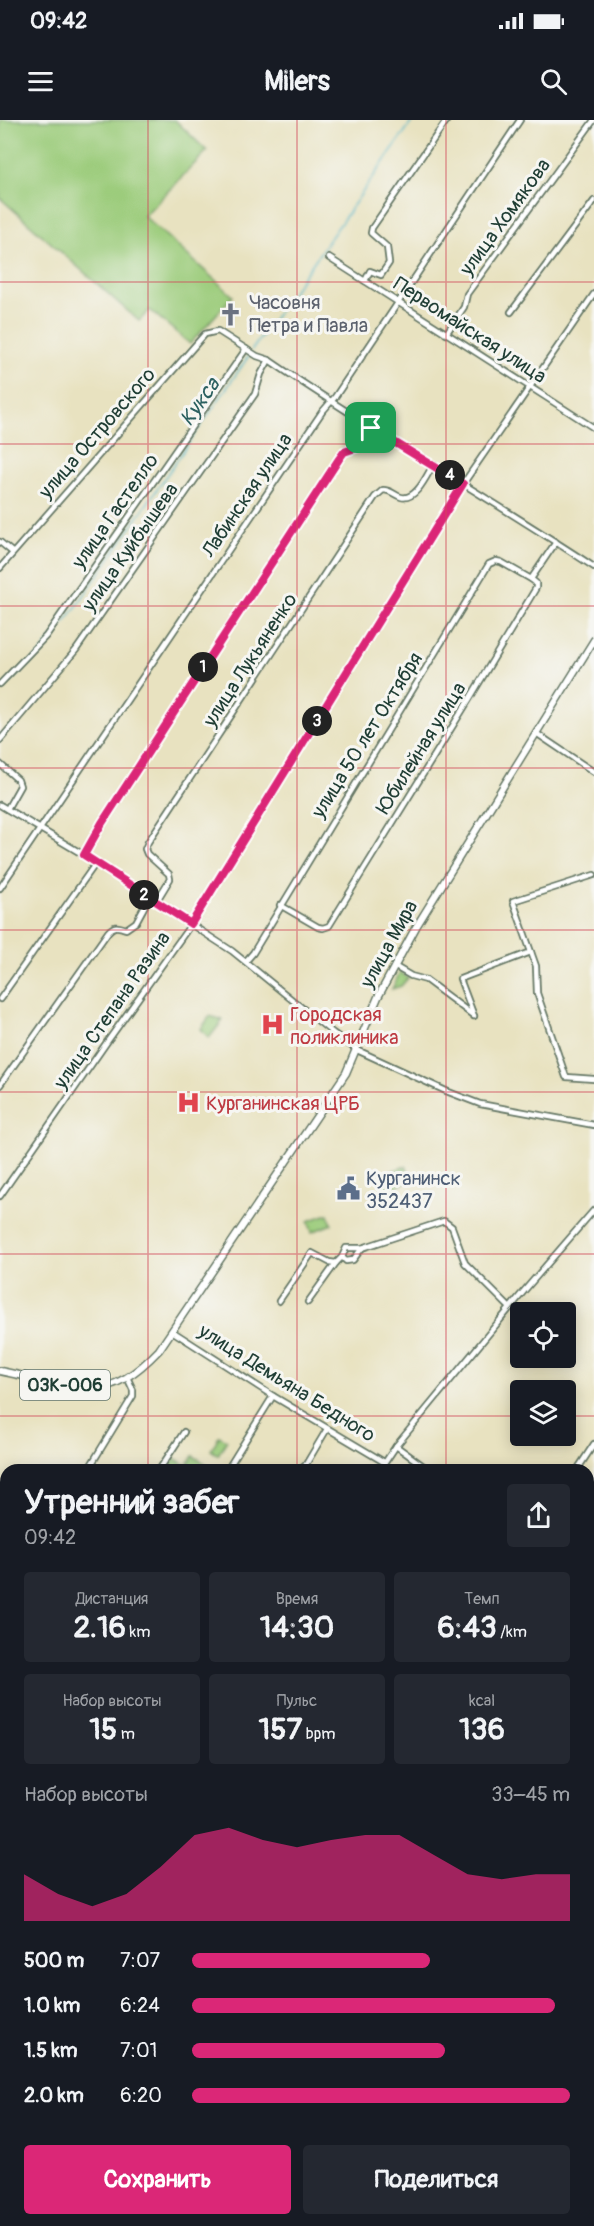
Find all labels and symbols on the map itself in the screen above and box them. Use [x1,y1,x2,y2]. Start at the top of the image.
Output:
street label: улица Хомякова [454,154,556,281]
street label: Первомайская улица [389,271,551,389]
place label: Часовня Петра и Павла [249,290,368,338]
church icon: Часовня Петра и Павла [218,301,244,327]
street label: улица Островского [33,362,161,504]
water label: Кукса [174,372,227,431]
pin [345,402,396,453]
street label: Лабинская улица [196,428,298,563]
street label: улица Гастелло [66,449,164,574]
pin: 4 [435,460,465,490]
street label: улица Куйбышева [76,478,184,617]
street label: улица Лукьяненко [197,588,303,732]
street label: улица 50 лет Октября [305,648,428,823]
pin: 1 [188,652,218,682]
street label: Юбилейная улица [371,678,471,818]
pin: 3 [302,706,332,736]
pin: 2 [129,880,159,910]
street label: улица Мира [354,896,423,993]
street label: улица Степана Разина [48,926,176,1094]
place label: Городская поликлиника [290,1002,399,1050]
hospital icon: Городская поликлиника [259,1012,285,1038]
hospital icon: Курганинская ЦРБ [175,1090,201,1116]
place label: Курганинская ЦРБ [206,1091,360,1116]
place label: Курганинск 352437 [366,1166,461,1214]
public building icon: Курганинск 352437 [335,1176,361,1202]
street label: улица Демьяна Бедного [193,1318,380,1448]
road number: 03К-006 [20,1370,110,1400]

